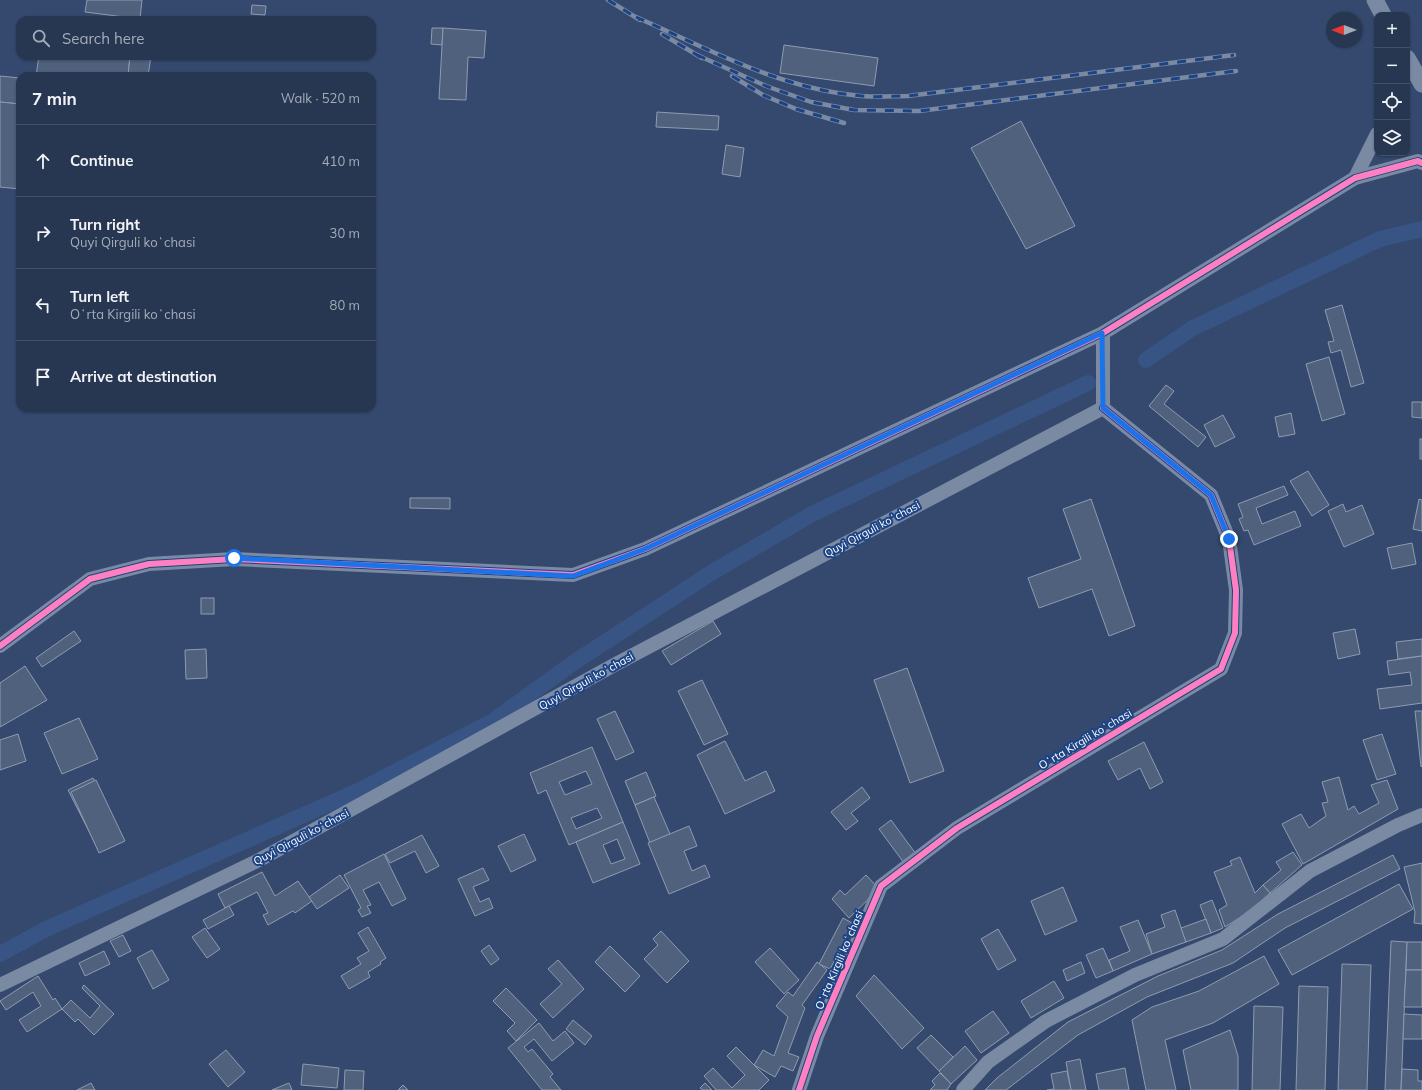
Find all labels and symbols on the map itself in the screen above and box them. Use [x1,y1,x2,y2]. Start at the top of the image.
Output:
north arrow [1326,12,1362,48]
street label: Quyi Qirguli koʻchasi [822,498,922,560]
route end [1220,530,1238,548]
route start [225,549,243,567]
street label: Quyi Qirguli koʻchasi [536,649,636,713]
street label: Oʻrta Kirgili koʻchasi [1036,706,1134,772]
street label: Quyi Qirguli koʻchasi [251,806,351,868]
street label: Oʻrta Kirgili koʻchasi [812,908,866,1012]

